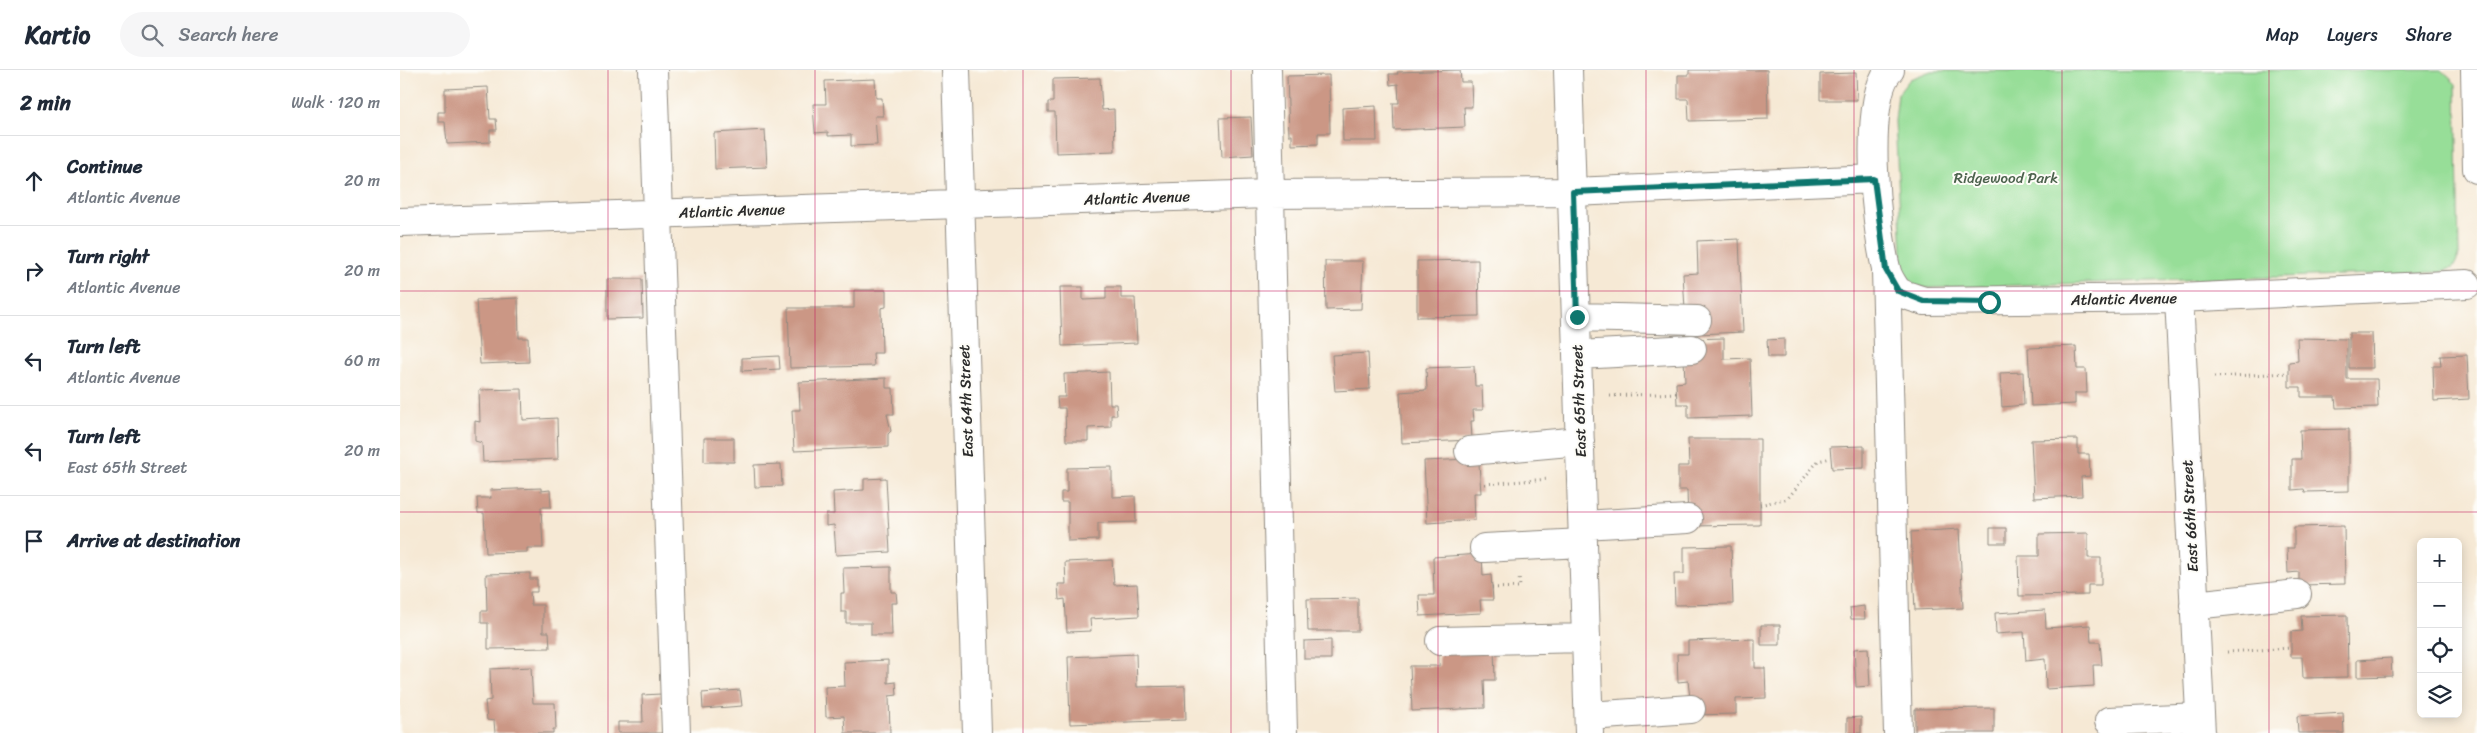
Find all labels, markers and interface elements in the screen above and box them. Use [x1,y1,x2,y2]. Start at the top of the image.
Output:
search box [120,12,470,57]
text: Kartio [25,14,90,56]
text: Search here [178,18,279,51]
text: Map [2266,19,2299,51]
text: Layers [2327,19,2378,51]
text: Share [2406,19,2452,51]
icon: search [138,21,166,49]
text: 2 min [20,84,71,122]
text: Walk · 120 m [291,88,380,117]
text: Continue [67,150,143,183]
park label: Ridgewood Park [1954,165,2058,191]
text: 20 m [344,166,380,195]
icon: ahead [20,167,48,195]
text: Atlantic Avenue [67,183,180,212]
street label: Atlantic Avenue [1082,183,1191,213]
street label: Atlantic Avenue [677,196,786,226]
text: Turn right [67,240,149,273]
text: 20 m [344,256,380,285]
icon: right [20,257,48,285]
text: Atlantic Avenue [67,273,180,302]
street label: Atlantic Avenue [2070,285,2178,313]
route start [1978,291,2001,314]
route end [1566,306,1589,329]
text: Turn left [67,330,140,363]
street label: East 64th Street [951,344,981,458]
street label: East 65th Street [1564,344,1594,458]
text: 60 m [344,346,380,375]
icon: left [20,347,48,375]
text: Atlantic Avenue [67,363,180,392]
text: Turn left [67,420,140,453]
text: 20 m [344,436,380,465]
icon: left [20,437,48,465]
text: East 65th Street [67,453,187,482]
street label: East 66th Street [2174,459,2206,573]
text: Arrive at destination [67,524,240,557]
icon: arrive [20,527,48,555]
map controls [2417,538,2462,718]
button: + [2417,538,2462,583]
button: − [2417,583,2462,628]
button: locate [2417,628,2462,673]
button: layers [2417,673,2462,718]

